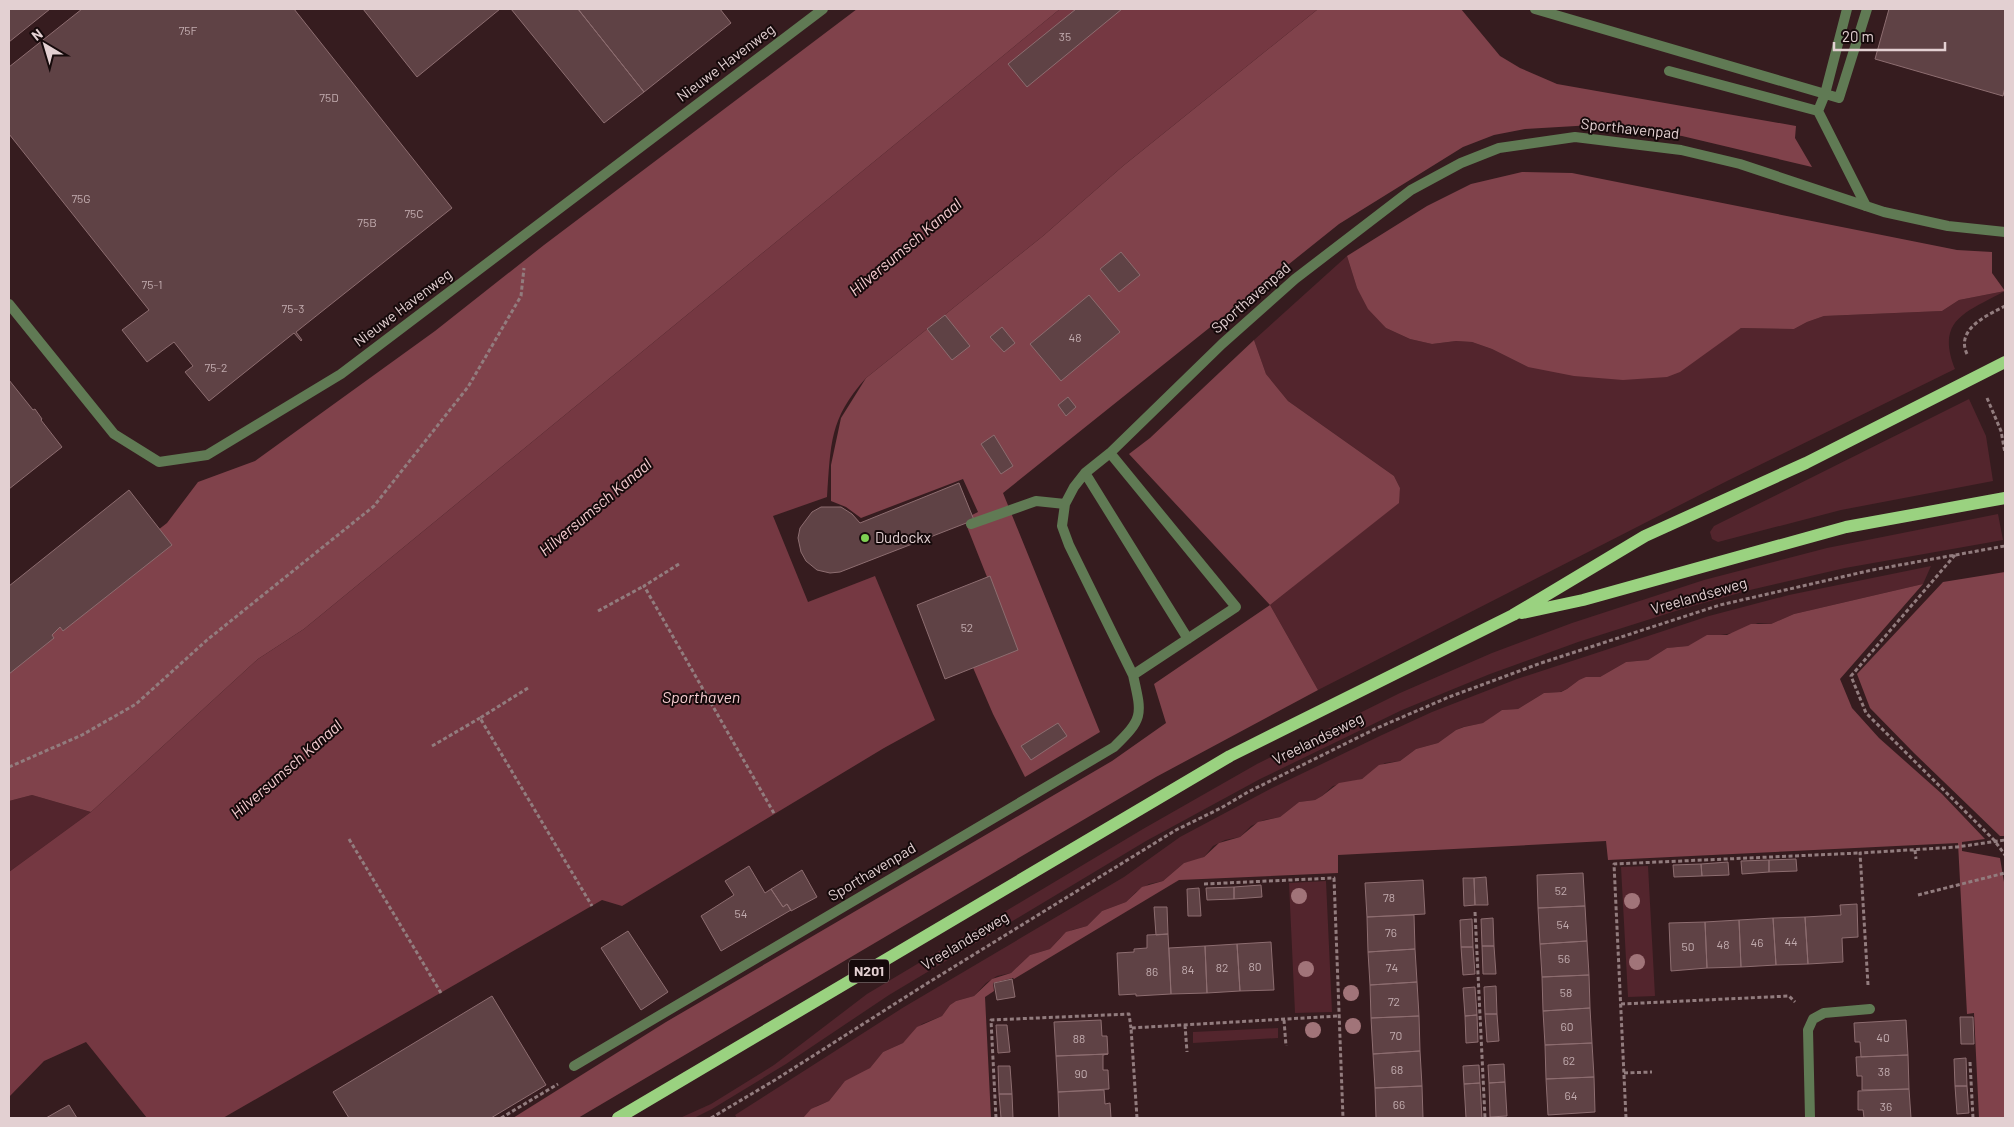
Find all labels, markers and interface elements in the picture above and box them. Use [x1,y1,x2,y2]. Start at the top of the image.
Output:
street label: Nieuwe Havenweg [673,19,778,105]
north arrow [20,20,70,70]
scale bar [1834,20,1945,52]
house number: 75F [179,23,198,37]
text: N [28,25,46,44]
text: 20 m [1842,27,1874,45]
house number: 35 [1059,29,1071,43]
house number: 75D [319,90,339,104]
street label: Sporthavenpad [1580,114,1680,142]
house number: 75G [71,191,91,205]
water label: Hilversumsch Kanaal [845,194,965,299]
house number: 75C [404,206,424,220]
house number: 75B [357,215,377,229]
street label: Sporthavenpad [1207,258,1294,337]
street label: Nieuwe Havenweg [350,264,455,350]
house number: 75-1 [142,277,162,291]
house number: 75-3 [282,301,304,315]
house number: 48 [1069,330,1081,344]
house number: 75-2 [204,360,228,374]
water label: Hilversumsch Kanaal [535,454,655,559]
place label: Dudockx [875,528,931,546]
marker: Dudockx [859,532,871,544]
street label: Vreelandseweg [1649,573,1749,617]
house number: 52 [961,620,973,634]
water label: Sporthaven [662,687,740,706]
street label: Vreelandseweg [1269,708,1366,768]
water label: Hilversumsch Kanaal [226,715,345,822]
street label: Sporthavenpad [824,838,919,904]
house number: 52 [1555,883,1567,897]
house number: 78 [1383,890,1395,904]
house number: 54 [735,906,747,920]
street label: Vreelandseweg [917,907,1012,973]
house number: 54 [1557,917,1569,931]
house number: 76 [1385,925,1397,939]
house number: 44 [1784,934,1798,948]
house number: 46 [1751,935,1763,949]
house number: 48 [1717,937,1729,951]
house number: 50 [1682,939,1694,953]
house number: 56 [1558,951,1570,965]
road number: N201 [849,959,889,982]
house number: 80 [1248,959,1262,973]
house number: 82 [1216,960,1228,974]
house number: 74 [1386,960,1398,974]
house number: 84 [1182,962,1194,976]
house number: 86 [1146,964,1158,978]
house number: 58 [1560,985,1572,999]
house number: 72 [1388,994,1400,1008]
house number: 60 [1561,1019,1573,1033]
house number: 70 [1390,1028,1402,1042]
house number: 40 [1876,1030,1890,1044]
house number: 88 [1073,1031,1085,1045]
house number: 62 [1563,1053,1575,1067]
house number: 68 [1391,1062,1403,1076]
house number: 38 [1878,1064,1890,1078]
house number: 90 [1074,1066,1088,1080]
house number: 64 [1565,1088,1577,1102]
house number: 66 [1393,1097,1405,1111]
house number: 36 [1880,1099,1892,1113]

